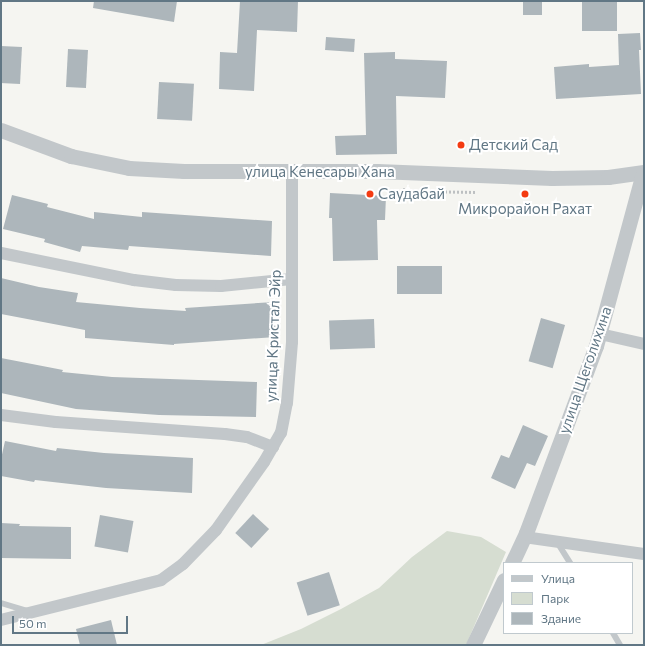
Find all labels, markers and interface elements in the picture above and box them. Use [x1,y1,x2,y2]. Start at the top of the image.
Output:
place label: Детский Сад [469,136,558,154]
marker: Детский Сад [456,140,466,150]
street label: улица Кенесары Хана [245,163,395,181]
place label: Саудабай [378,185,445,203]
marker: Саудабай [365,189,375,199]
marker: Микрорайон Рахат [520,189,530,199]
place label: Микрорайон Рахат [458,200,592,218]
street label: улица Кристал Эйр [262,269,284,403]
street label: улица Щеголихина [555,304,615,436]
legend [503,562,633,634]
text: Улица [541,571,575,585]
text: Парк [541,591,570,605]
scale bar [14,608,130,634]
text: Здание [541,611,581,625]
text: 50 m [19,616,47,630]

